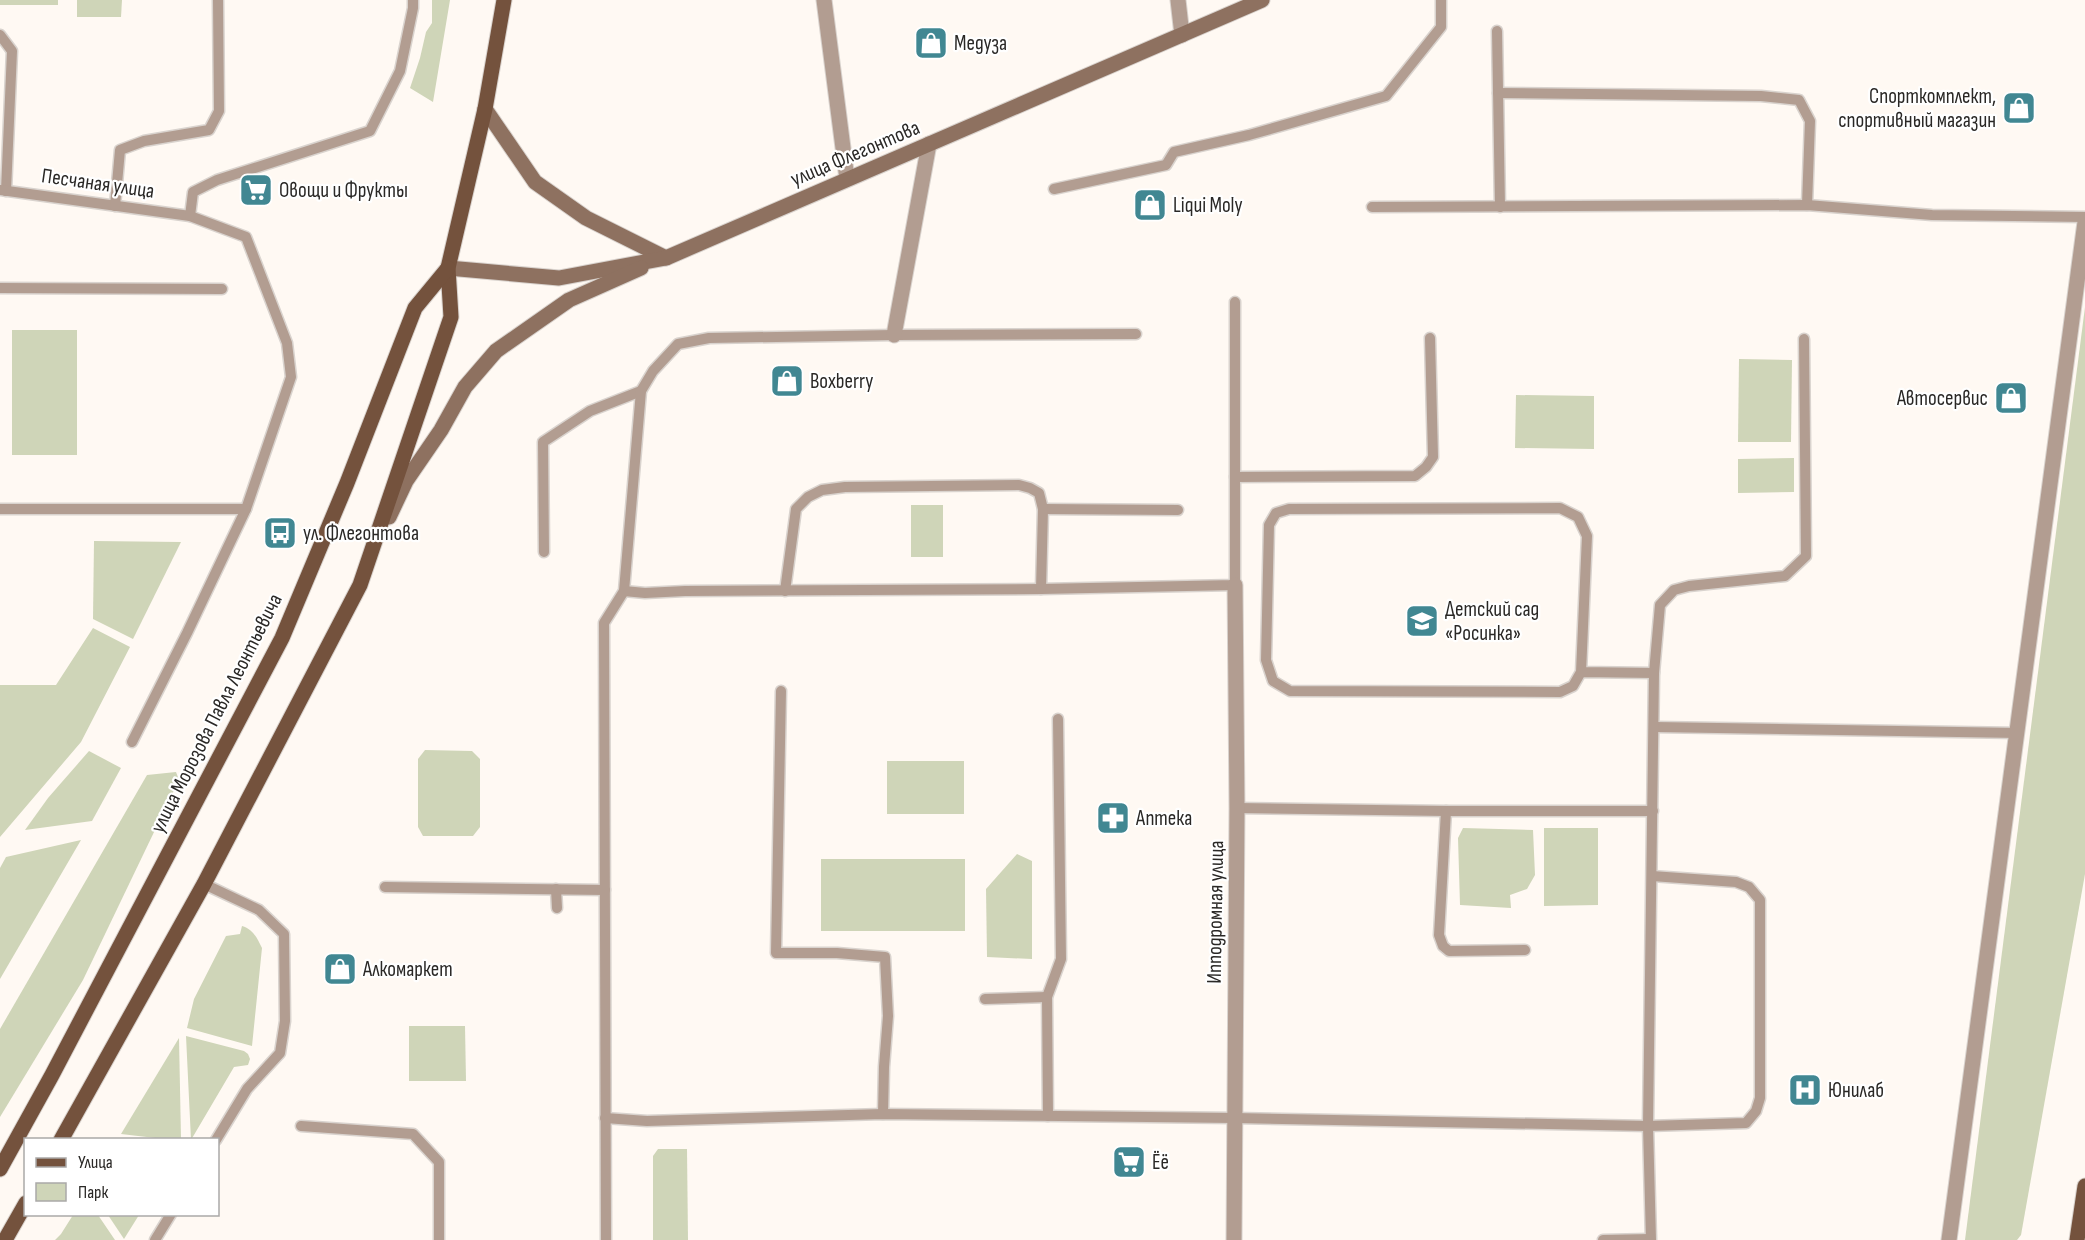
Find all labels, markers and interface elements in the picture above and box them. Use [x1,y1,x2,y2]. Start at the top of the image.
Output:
shop icon: Медуза [913,25,949,61]
place label: Медуза [954,31,1007,56]
place label: Спорткомплект, спортивный магазин [1838,84,1996,133]
shop icon: Спорткомплект, спортивный магазин [2001,90,2037,126]
street label: улица Флегонтова [787,115,923,192]
street label: Песчаная улица [40,163,156,204]
supermarket icon: Овощи и Фрукты [238,172,274,208]
place label: Овощи и Фрукты [279,178,408,203]
shop icon: Liqui Moly [1132,187,1168,223]
place label: Liqui Moly [1173,193,1243,218]
shop icon: Boxberry [769,363,805,399]
place label: Boxberry [810,369,873,394]
shop icon: Автосервис [1993,380,2029,416]
place label: Автосервис [1896,386,1988,411]
bus stop icon: ул. Флегонтова [262,515,298,551]
place label: ул. Флегонтова [303,521,419,546]
street label: улица Морозова Павла Леонтьевича [145,590,288,837]
place label: Детский сад «Росинка» [1445,597,1539,646]
school or university icon: Детский сад «Росинка» [1404,603,1440,639]
pharmacy icon: Аптека [1095,800,1131,836]
place label: Аптека [1135,806,1192,831]
street label: Ипподромная улица [1202,840,1229,984]
shop icon: Алкомаркет [322,951,358,987]
place label: Алкомаркет [362,957,453,982]
hospital icon: Юнилаб [1787,1072,1823,1108]
place label: Юнилаб [1828,1078,1884,1103]
legend [24,1138,219,1216]
supermarket icon: Ёё [1111,1144,1147,1180]
place label: Ёё [1152,1150,1169,1175]
text: Улица [78,1152,113,1173]
text: Парк [78,1182,109,1203]

